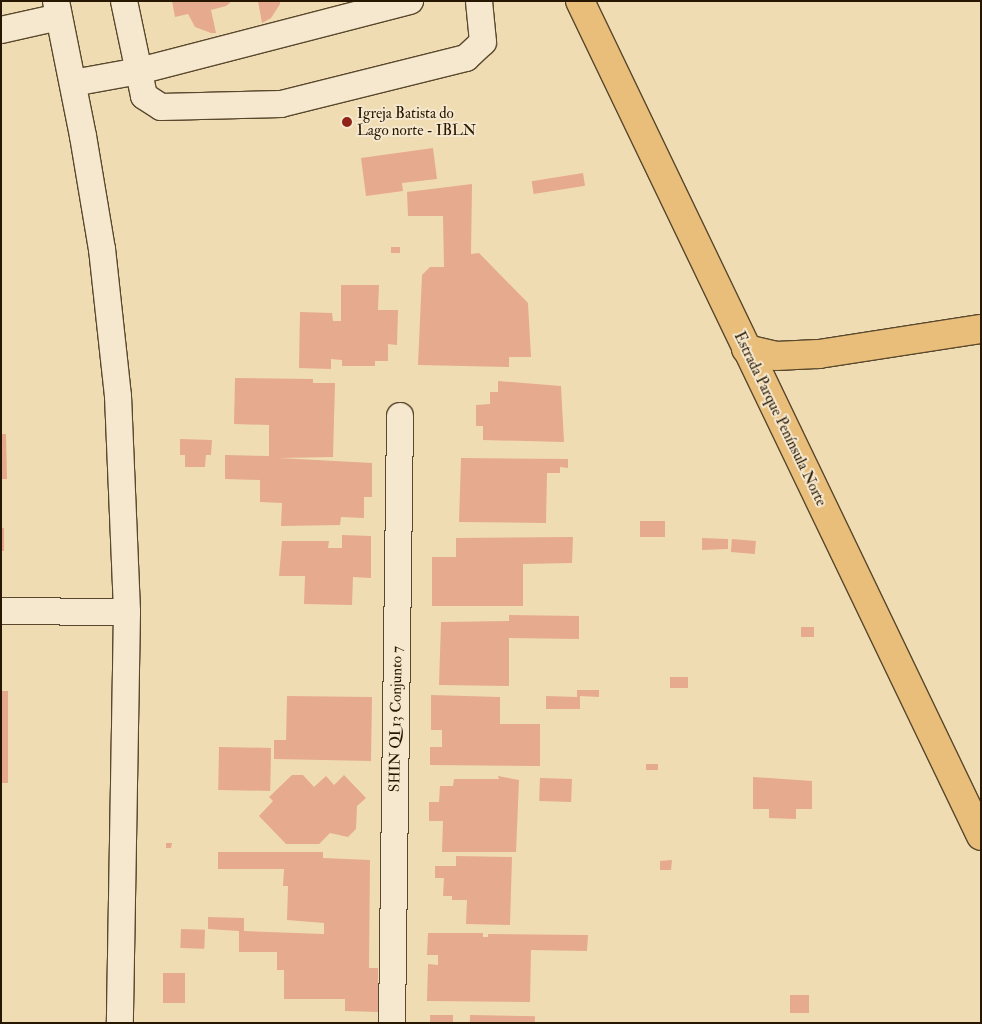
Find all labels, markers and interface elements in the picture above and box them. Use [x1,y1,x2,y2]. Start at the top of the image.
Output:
place label: Igreja Batista do Lago norte - IBLN [357,104,476,139]
marker: Igreja Batista do Lago norte - IBLN [341,116,353,128]
street label: Estrada Parque Península Norte [730,329,830,509]
street label: SHIN QI 13 Conjunto 7 [386,646,406,792]

